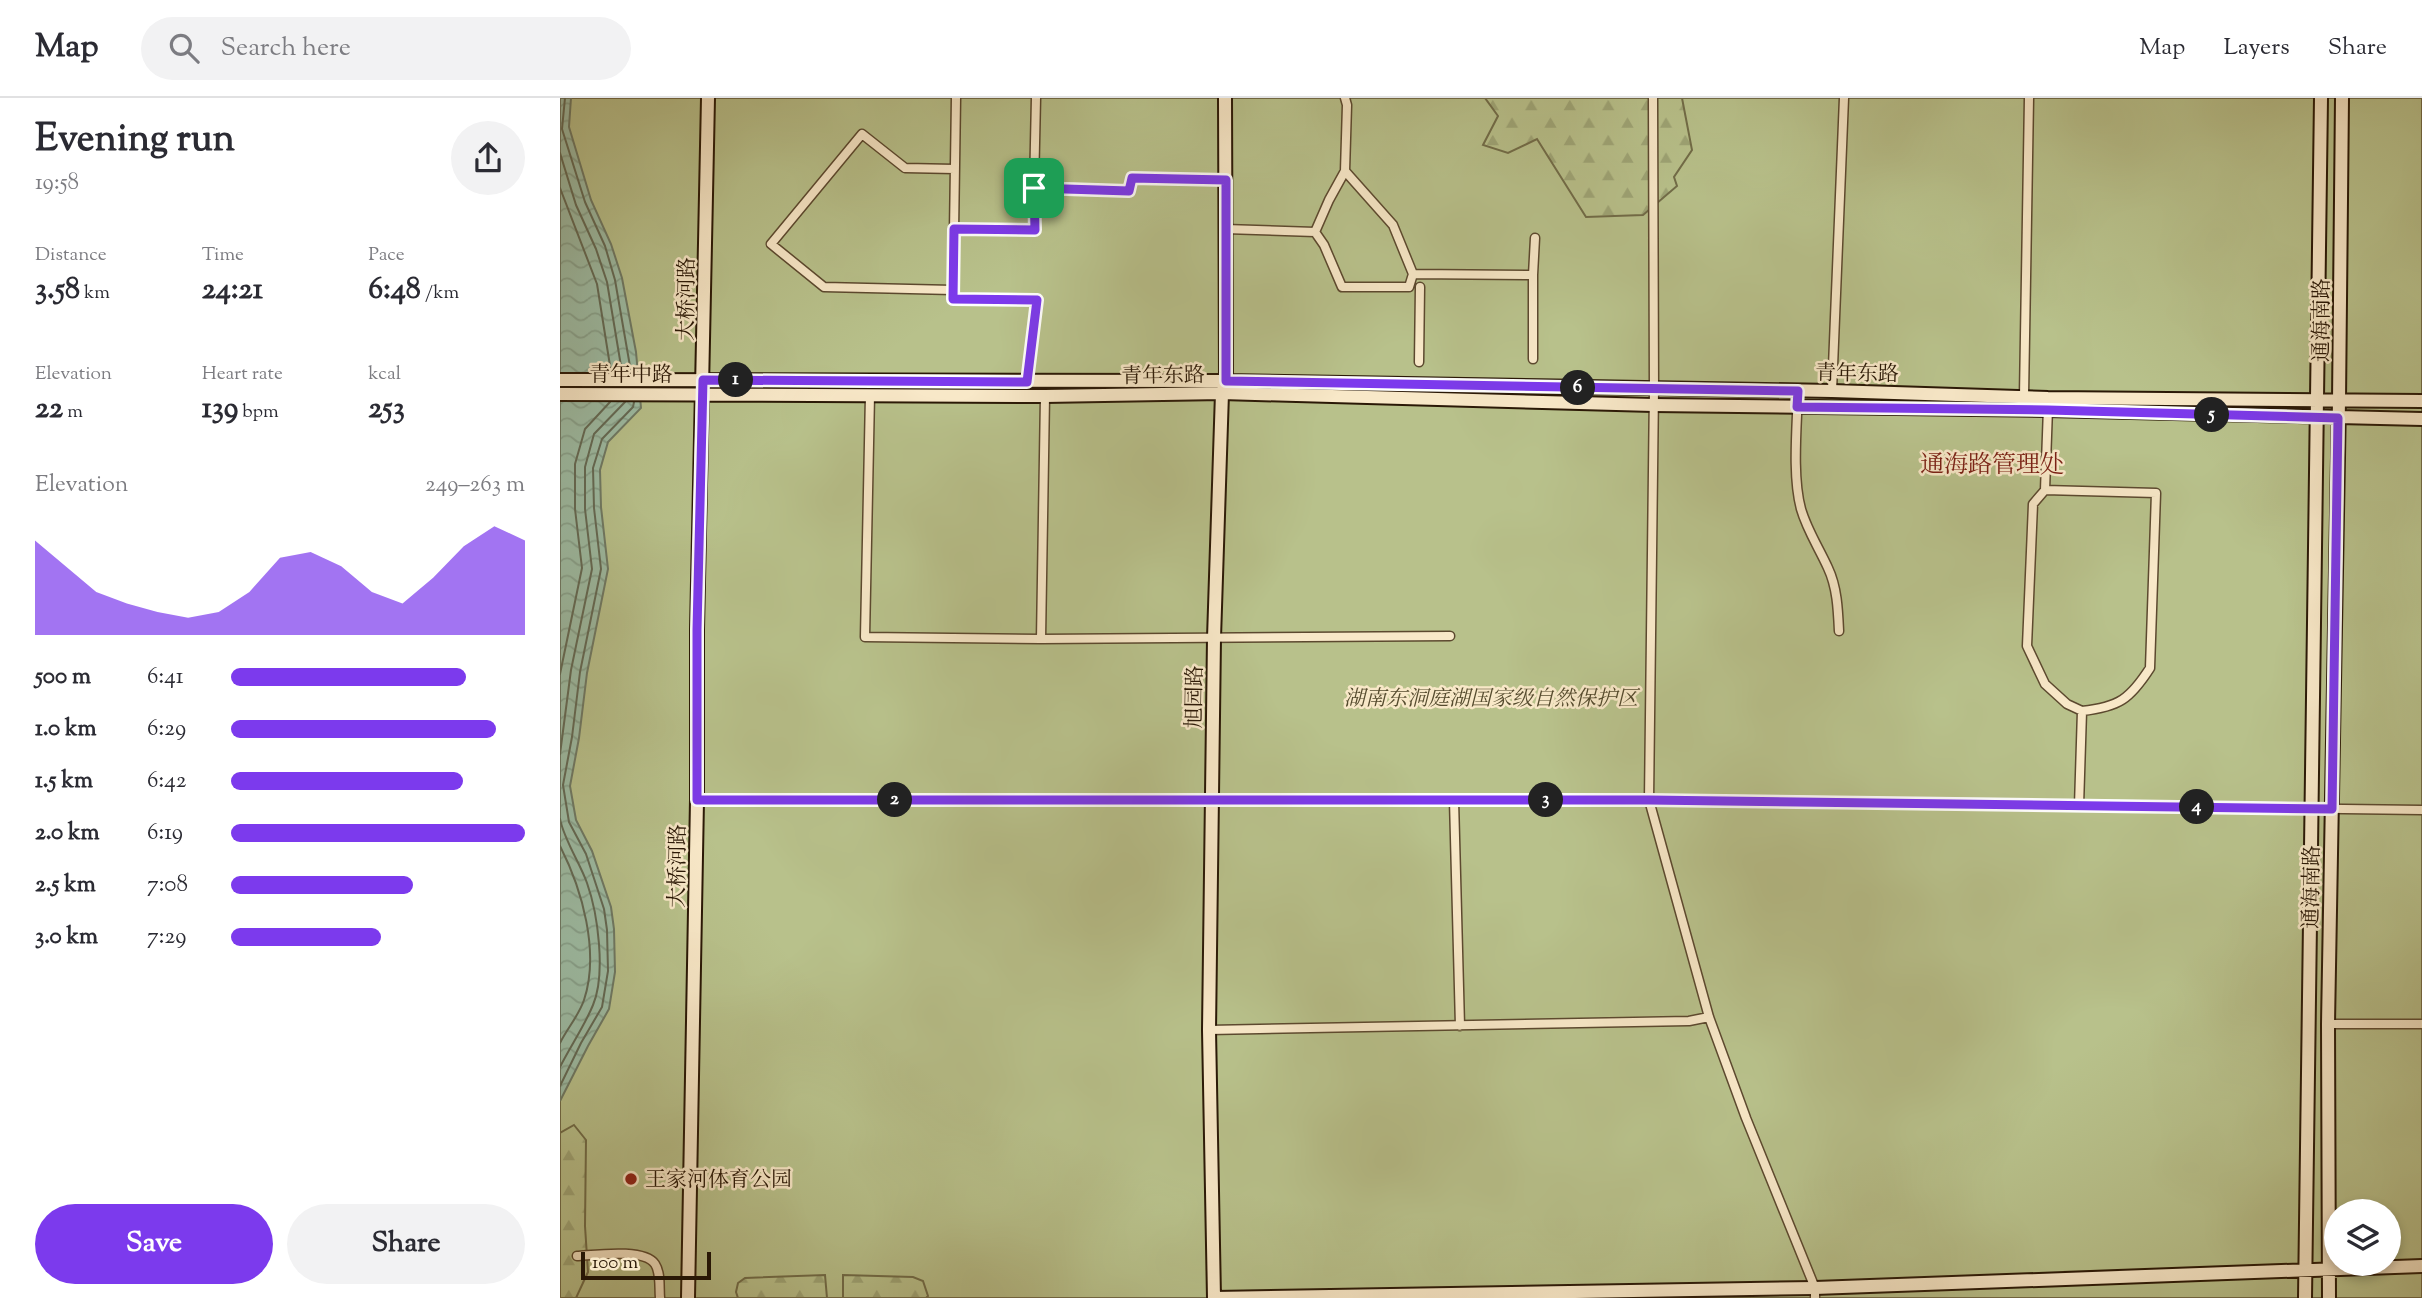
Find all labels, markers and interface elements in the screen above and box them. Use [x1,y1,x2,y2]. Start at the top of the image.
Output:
search box [141,17,631,80]
text: Map [35,24,99,72]
icon: search [165,29,203,67]
text: Search here [221,30,351,67]
text: Map [2139,31,2185,65]
text: Layers [2223,31,2290,65]
text: Share [2328,31,2387,65]
text: Evening run [35,114,235,168]
button: share [451,121,525,195]
pin [1004,158,1064,218]
text: 19:58 [35,167,79,200]
icon: arrive [1015,169,1053,207]
text: Distance [35,242,107,269]
text: Time [202,242,244,269]
text: Pace [368,242,405,269]
street label: 大桥河路 [672,257,704,341]
text: 3.58 [35,269,80,312]
text: 24:21 [202,269,263,312]
text: 6:48 [368,269,421,312]
street label: 通海南路 [2308,278,2338,362]
text: km [80,280,110,307]
text: /km [421,280,459,307]
street label: 青年东路 [1815,359,1899,391]
text: Elevation [35,361,112,388]
text: Heart rate [202,361,283,388]
text: kcal [368,361,401,388]
street label: 青年中路 [589,361,673,391]
street label: 青年东路 [1121,361,1205,393]
pin: 1 [718,362,754,398]
text: 1 [732,366,739,393]
pin: 6 [1560,370,1596,406]
text: 6 [1573,374,1582,401]
text: 22 [35,388,63,431]
text: 139 [202,388,238,431]
text: 253 [368,388,405,431]
pin: 5 [2194,398,2230,432]
text: m [63,399,83,426]
text: bpm [238,399,279,426]
text: 5 [2208,401,2215,428]
district label: 通海路管理处 [1920,449,2064,483]
text: Elevation [35,469,128,502]
text: 249–263 m [425,469,525,502]
text: 500 m [35,661,91,694]
text: 6:41 [147,661,184,694]
street label: 旭园路 [1180,665,1212,729]
park label: 湖南东洞庭湖国家级自然保护区 [1344,685,1641,715]
text: 1.0 km [35,713,97,746]
text: 6:29 [147,713,186,746]
text: 1.5 km [35,765,93,798]
text: 6:42 [147,765,187,798]
pin: 2 [878,782,912,818]
pin: 3 [1528,782,1564,818]
text: 2 [890,786,899,813]
text: 3 [1542,786,1549,813]
pin: 4 [2180,790,2214,824]
text: 4 [2192,793,2201,820]
text: 2.0 km [35,817,100,850]
text: 6:19 [147,817,183,850]
street label: 大桥河路 [663,824,695,908]
street label: 通海南路 [2297,845,2329,929]
text: 2.5 km [35,869,96,902]
text: 7:08 [147,869,188,902]
text: 3.0 km [35,921,98,954]
text: 7:29 [147,921,186,954]
place label: 王家河体育公园 [645,1166,792,1196]
marker: 王家河体育公园 [623,1171,639,1187]
map controls [2324,1199,2401,1276]
button: layers [2324,1199,2401,1276]
button: Save [35,1204,273,1284]
button: Share [287,1204,525,1284]
scale bar [581,1249,710,1281]
text: 100 m [592,1250,638,1277]

